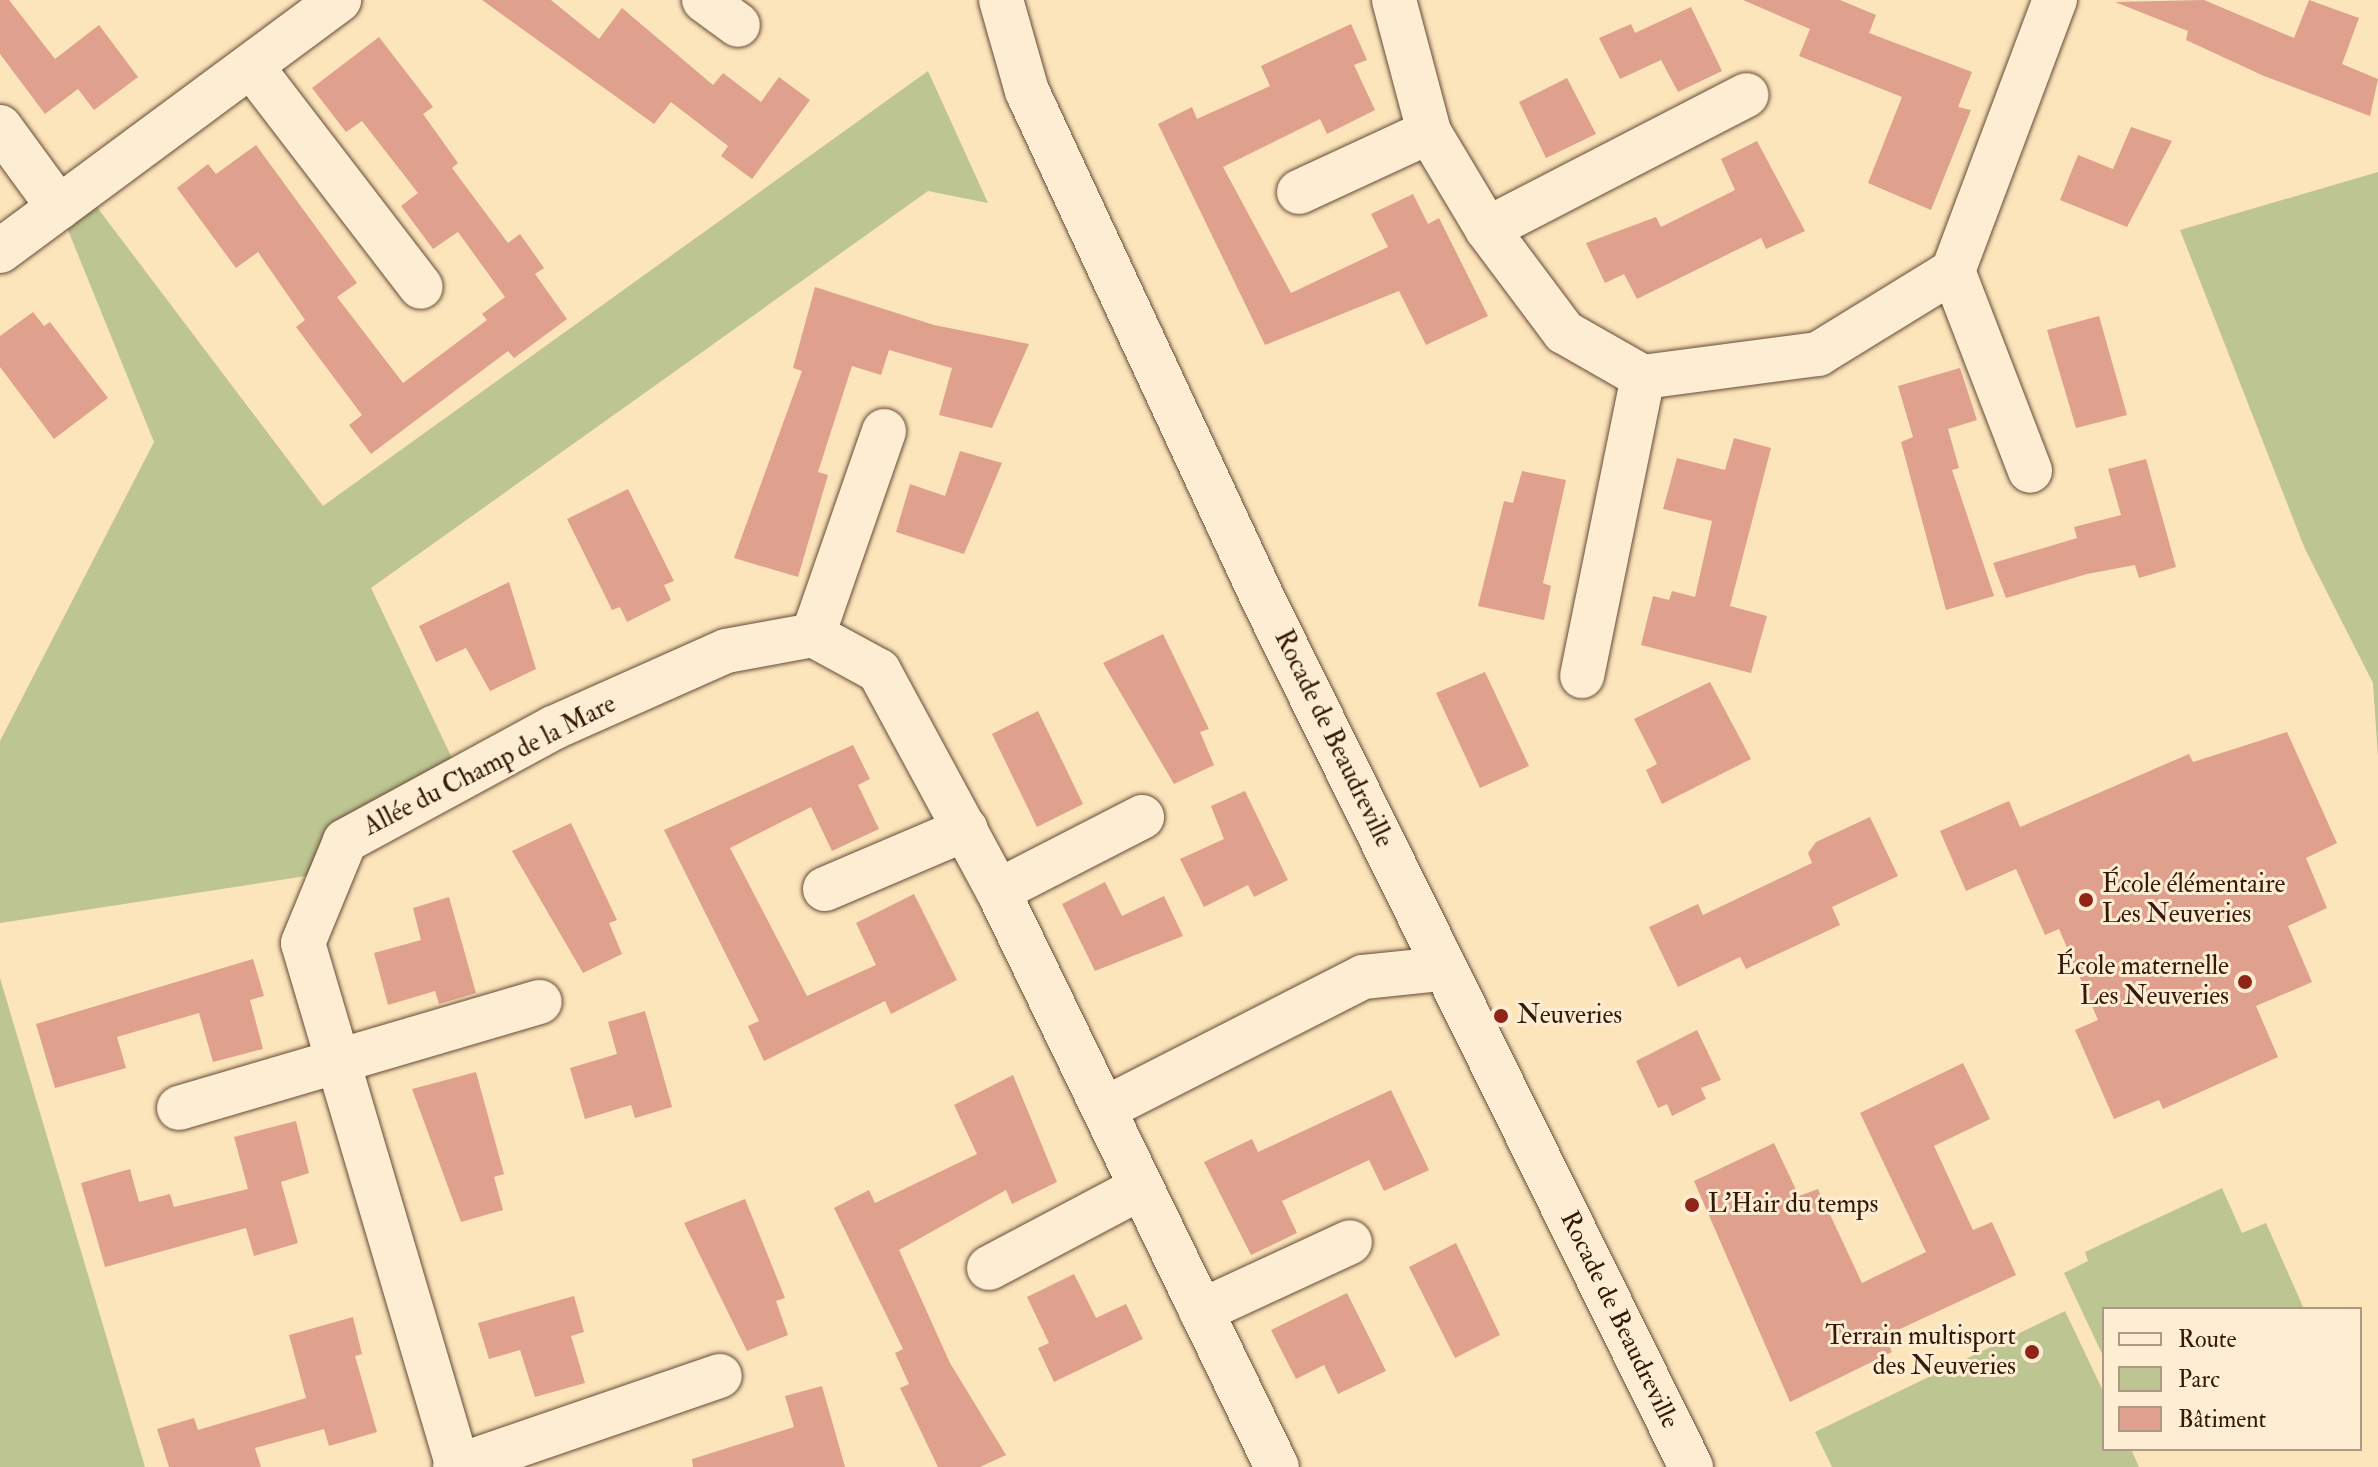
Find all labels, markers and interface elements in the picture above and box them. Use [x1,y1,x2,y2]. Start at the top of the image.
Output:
street label: Rocade de Beaudreville [1267,625,1399,853]
street label: Allée du Champ de la Mare [359,689,621,843]
place label: École élémentaire Les Neuveries [2102,869,2285,930]
marker: École élémentaire Les Neuveries [2077,891,2095,909]
place label: École maternelle Les Neuveries [2056,951,2229,1012]
marker: École maternelle Les Neuveries [2236,973,2254,991]
place label: Neuveries [1517,1000,1622,1032]
marker: Neuveries [1492,1007,1510,1025]
place label: L'Hair du temps [1708,1189,1878,1221]
marker: L'Hair du temps [1683,1196,1701,1214]
street label: Rocade de Beaudreville [1553,1206,1685,1434]
legend [2102,1307,2362,1451]
place label: Terrain multisport des Neuveries [1825,1321,2016,1382]
text: Route [2178,1324,2237,1355]
marker: Terrain multisport des Neuveries [2023,1343,2041,1361]
text: Parc [2178,1364,2220,1395]
text: Bâtiment [2178,1404,2266,1435]

